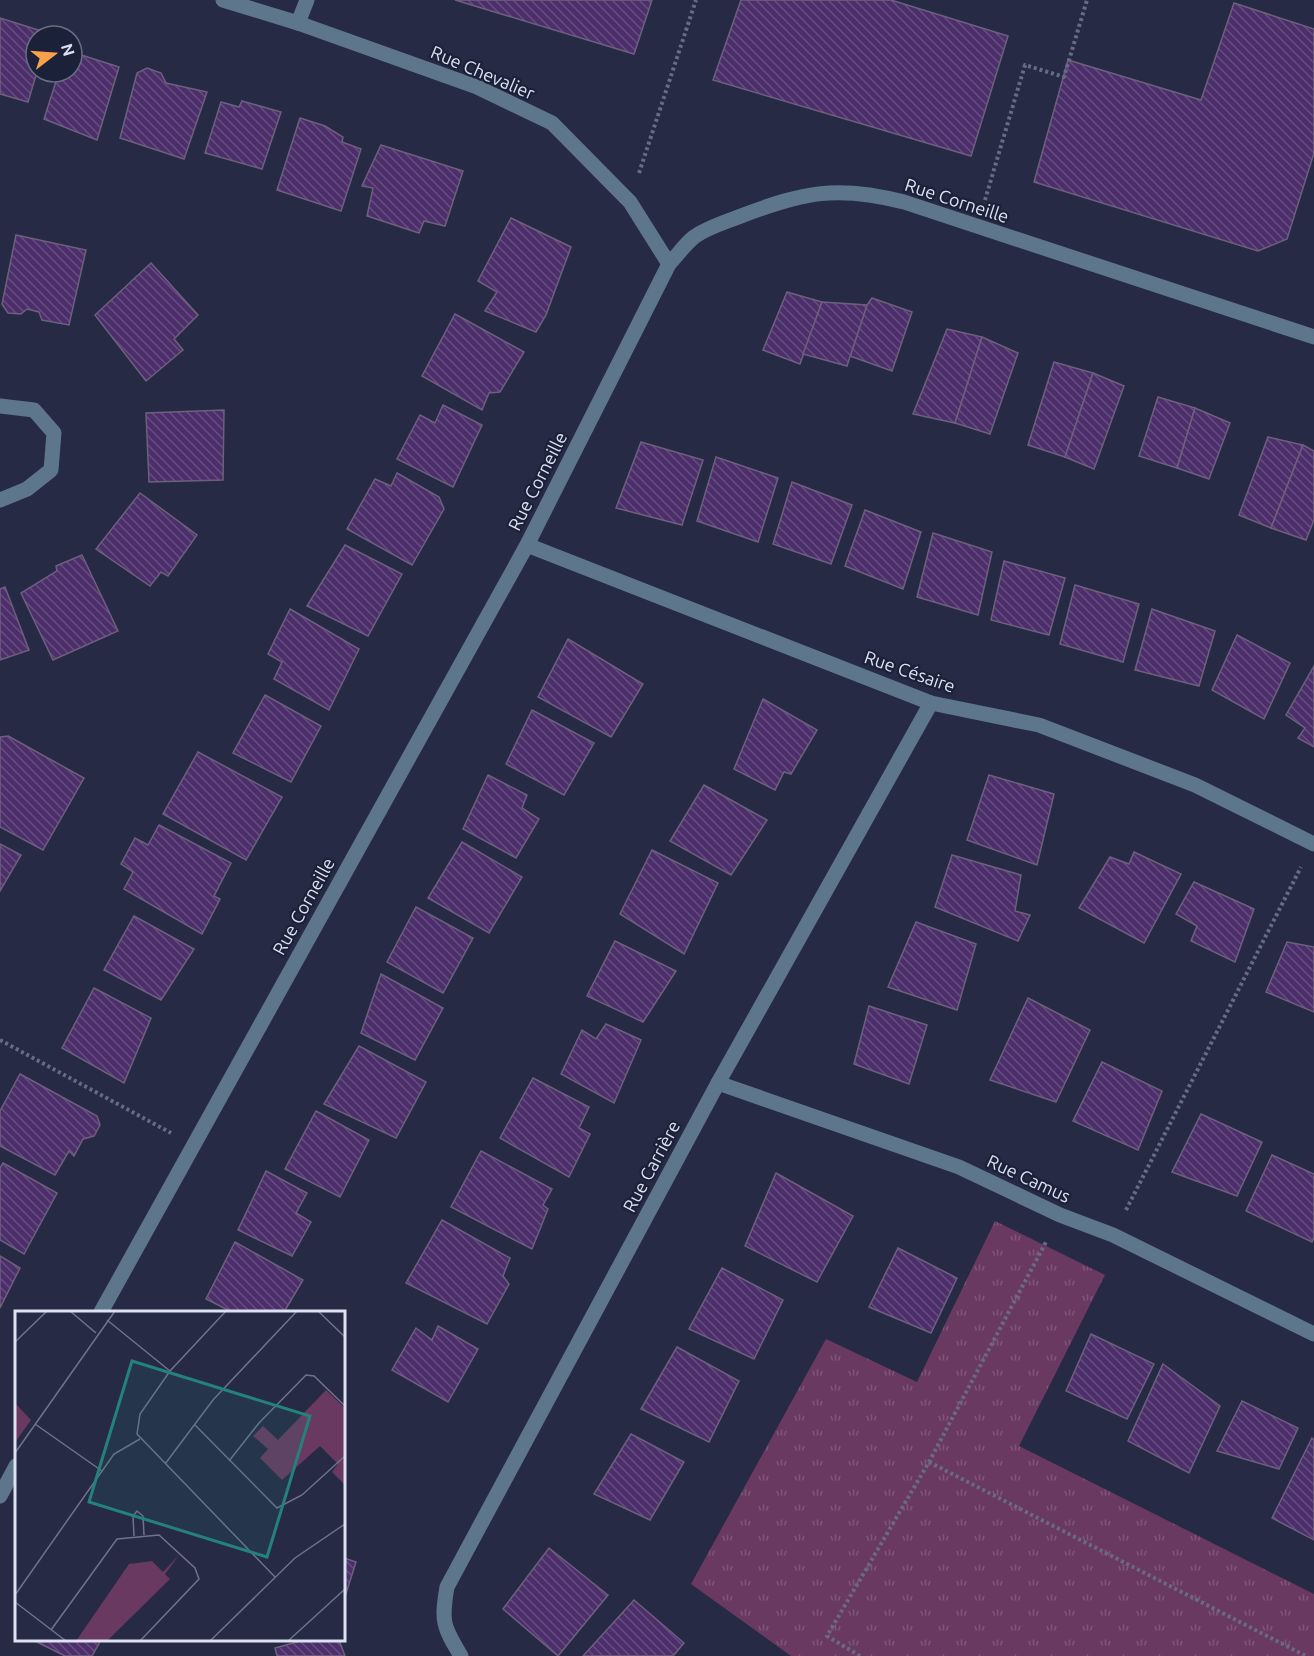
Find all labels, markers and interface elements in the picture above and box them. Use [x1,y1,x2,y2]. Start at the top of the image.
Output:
north arrow [24,24,84,84]
text: N [58,41,79,58]
street label: Rue Chevalier [428,41,538,103]
street label: Rue Corneille [903,174,1011,226]
street label: Rue Corneille [504,428,570,534]
street label: Rue Césaire [862,646,958,696]
street label: Rue Corneille [268,854,338,958]
street label: Rue Carrière [619,1117,683,1215]
street label: Rue Camus [984,1150,1074,1206]
inset map [15,1311,345,1641]

